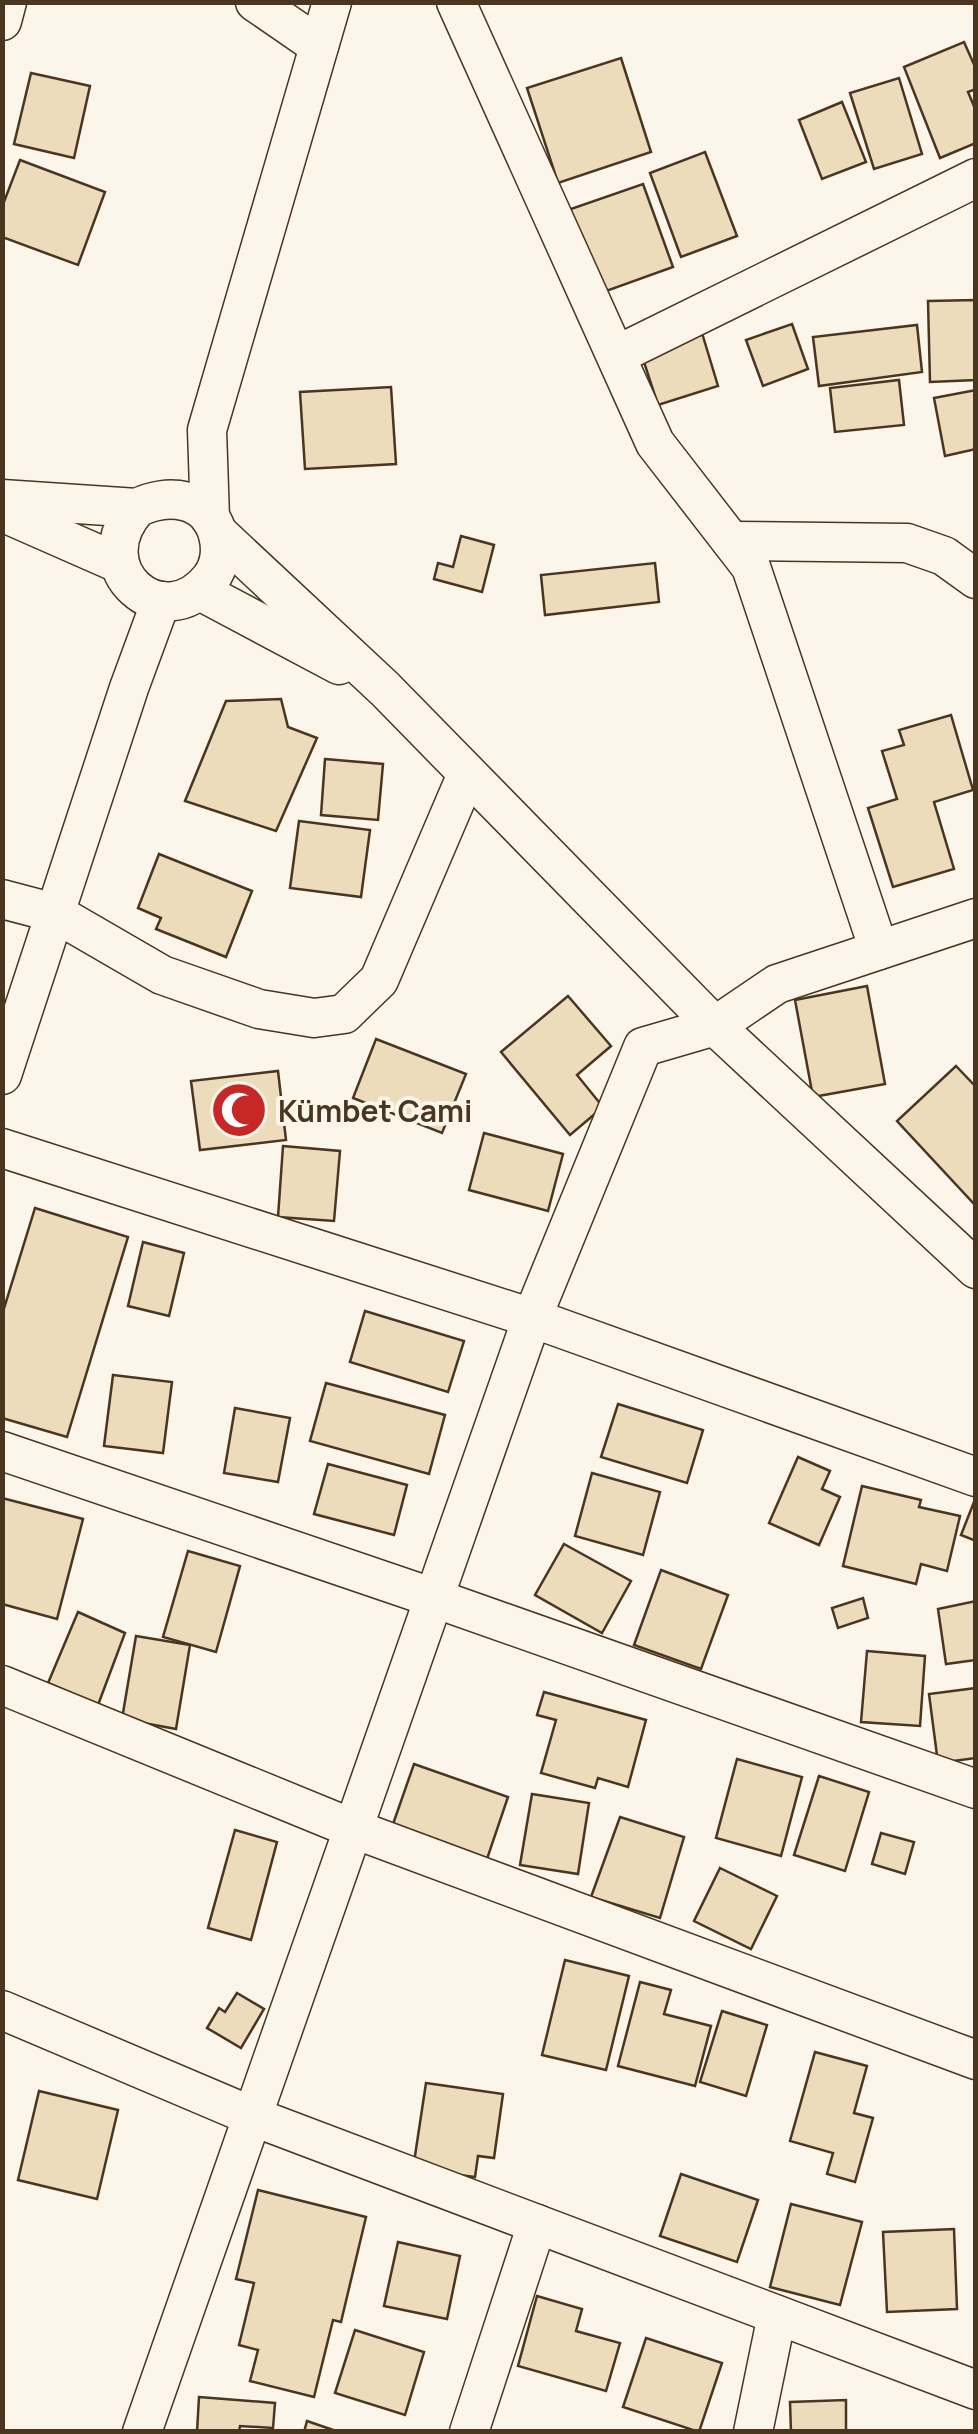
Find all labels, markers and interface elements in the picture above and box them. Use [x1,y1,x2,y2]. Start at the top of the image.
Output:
mosque icon: Kümbet Cami [209,1080,269,1140]
place label: Kümbet Cami [278,1090,472,1131]

